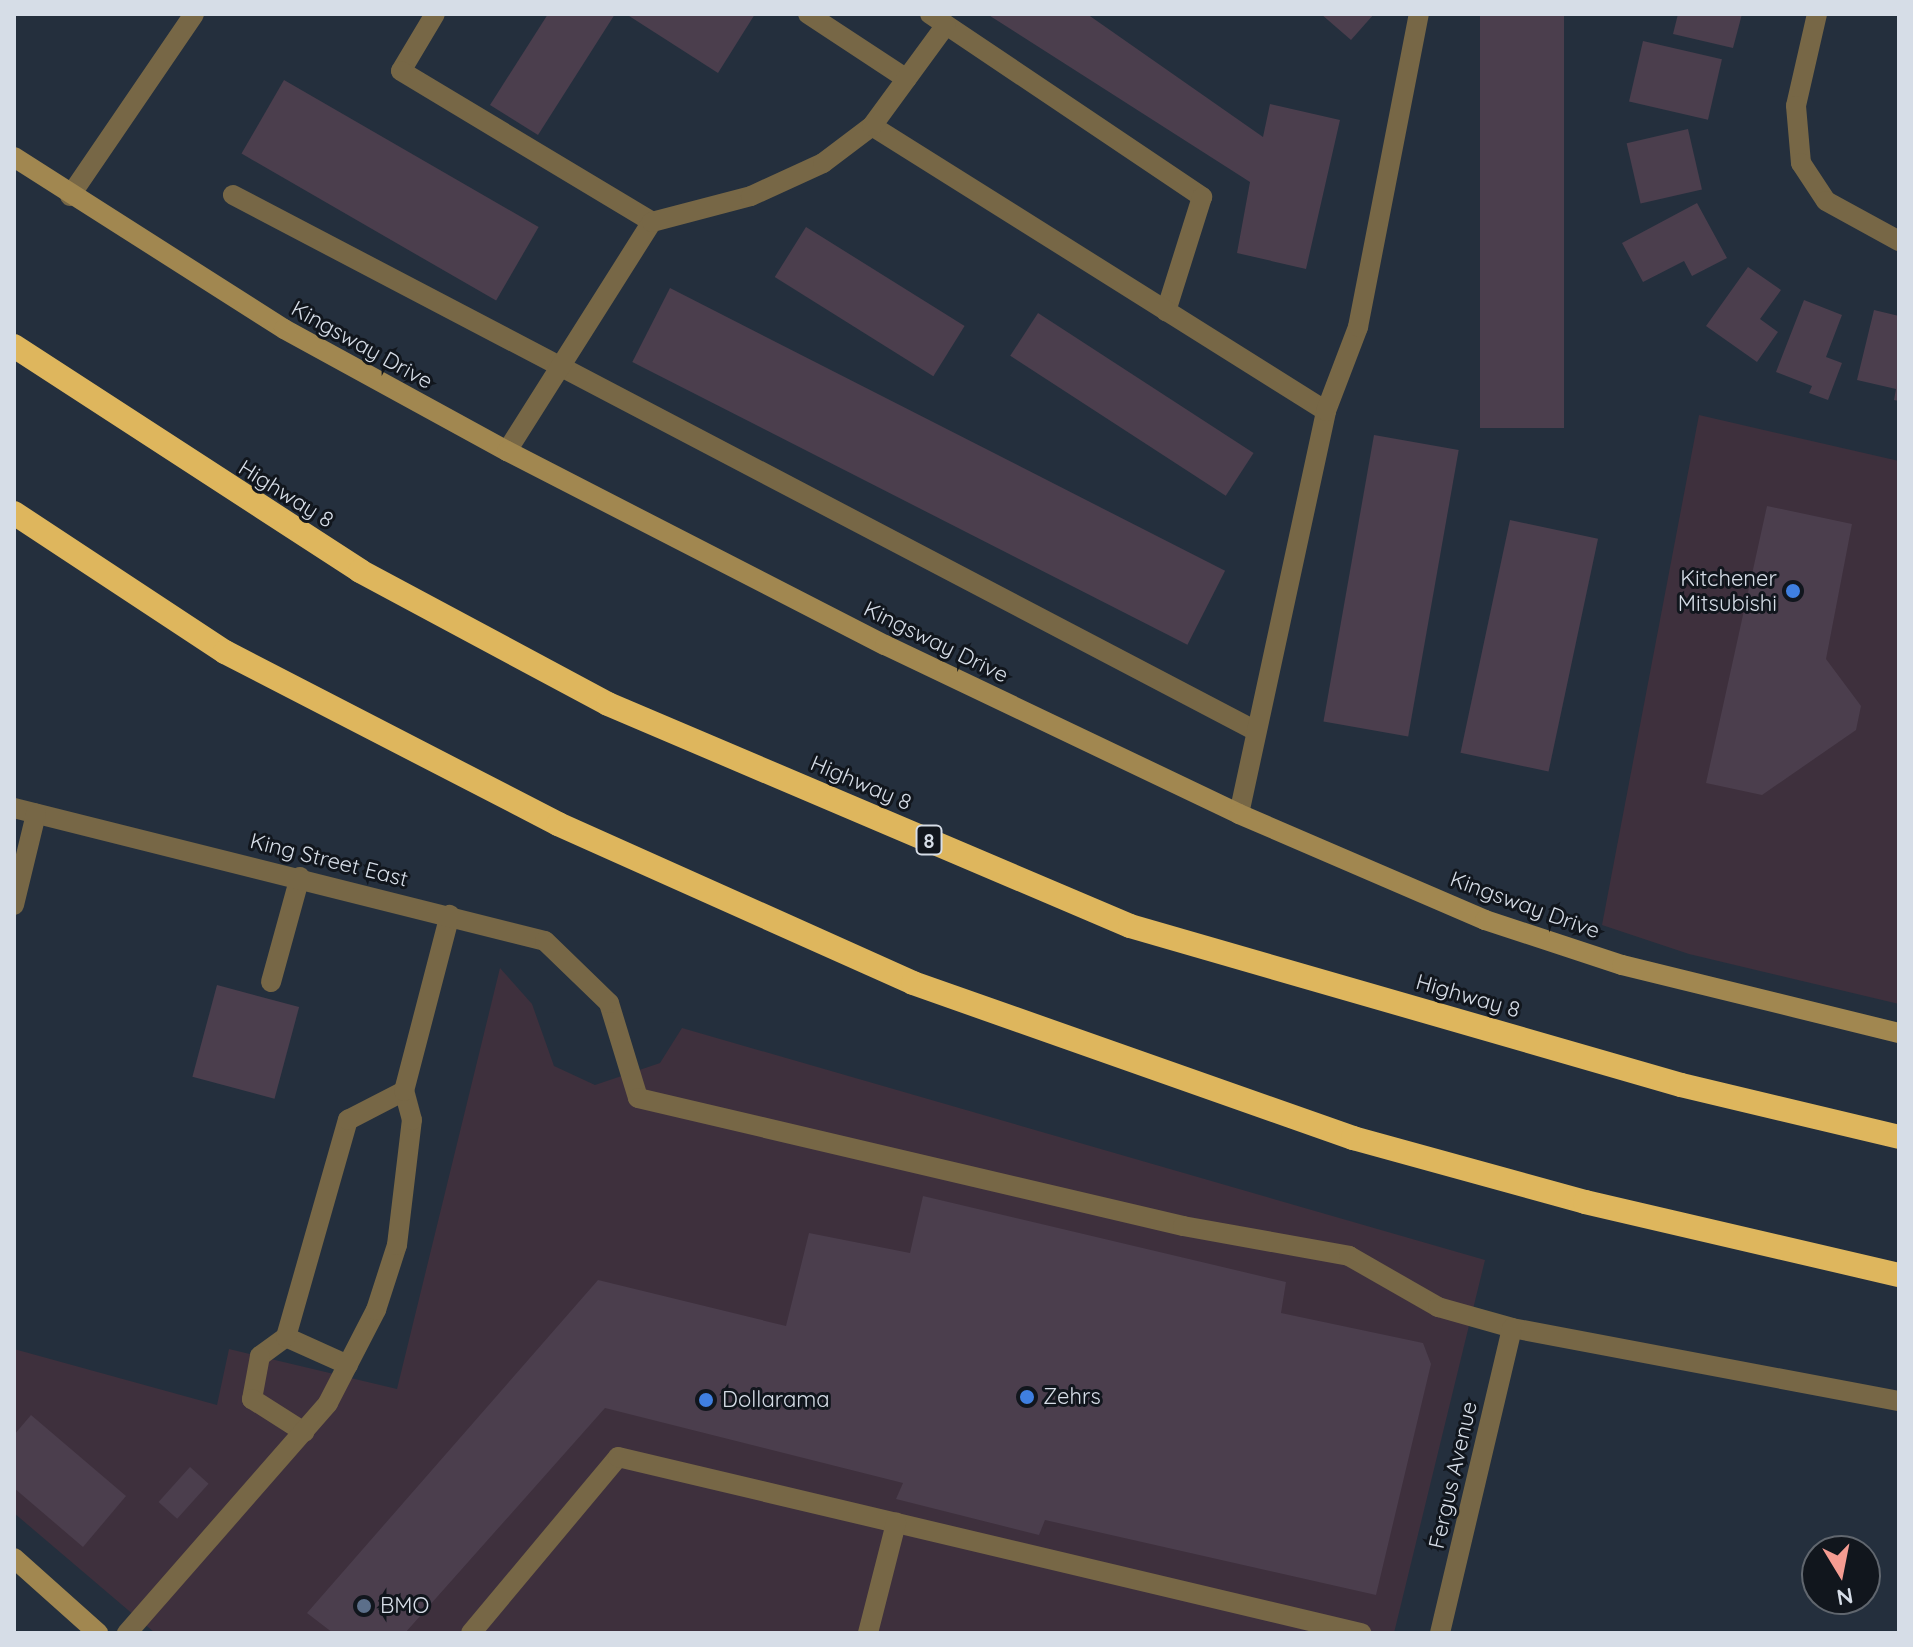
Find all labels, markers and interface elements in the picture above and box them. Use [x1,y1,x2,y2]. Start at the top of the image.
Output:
street label: Kingsway Drive [287,295,437,395]
street label: Highway 8 [234,454,338,534]
place label: Kitchener Mitsubishi [1678,565,1777,616]
marker: Kitchener Mitsubishi [1784,582,1802,600]
street label: Kingsway Drive [859,596,1013,688]
street label: Highway 8 [807,750,915,816]
road number: 8 [915,824,943,856]
street label: King Street East [247,828,411,892]
street label: Kingsway Drive [1446,866,1604,944]
street label: Highway 8 [1413,969,1523,1023]
place label: Zehrs [1043,1384,1101,1410]
place label: Dollarama [722,1387,830,1413]
marker: Zehrs [1018,1388,1036,1406]
marker: Dollarama [697,1391,715,1409]
street label: Fergus Avenue [1423,1399,1483,1551]
north arrow [1801,1535,1881,1615]
text: N [1834,1581,1855,1612]
place label: BMO [380,1593,429,1619]
marker: BMO [355,1597,373,1615]

